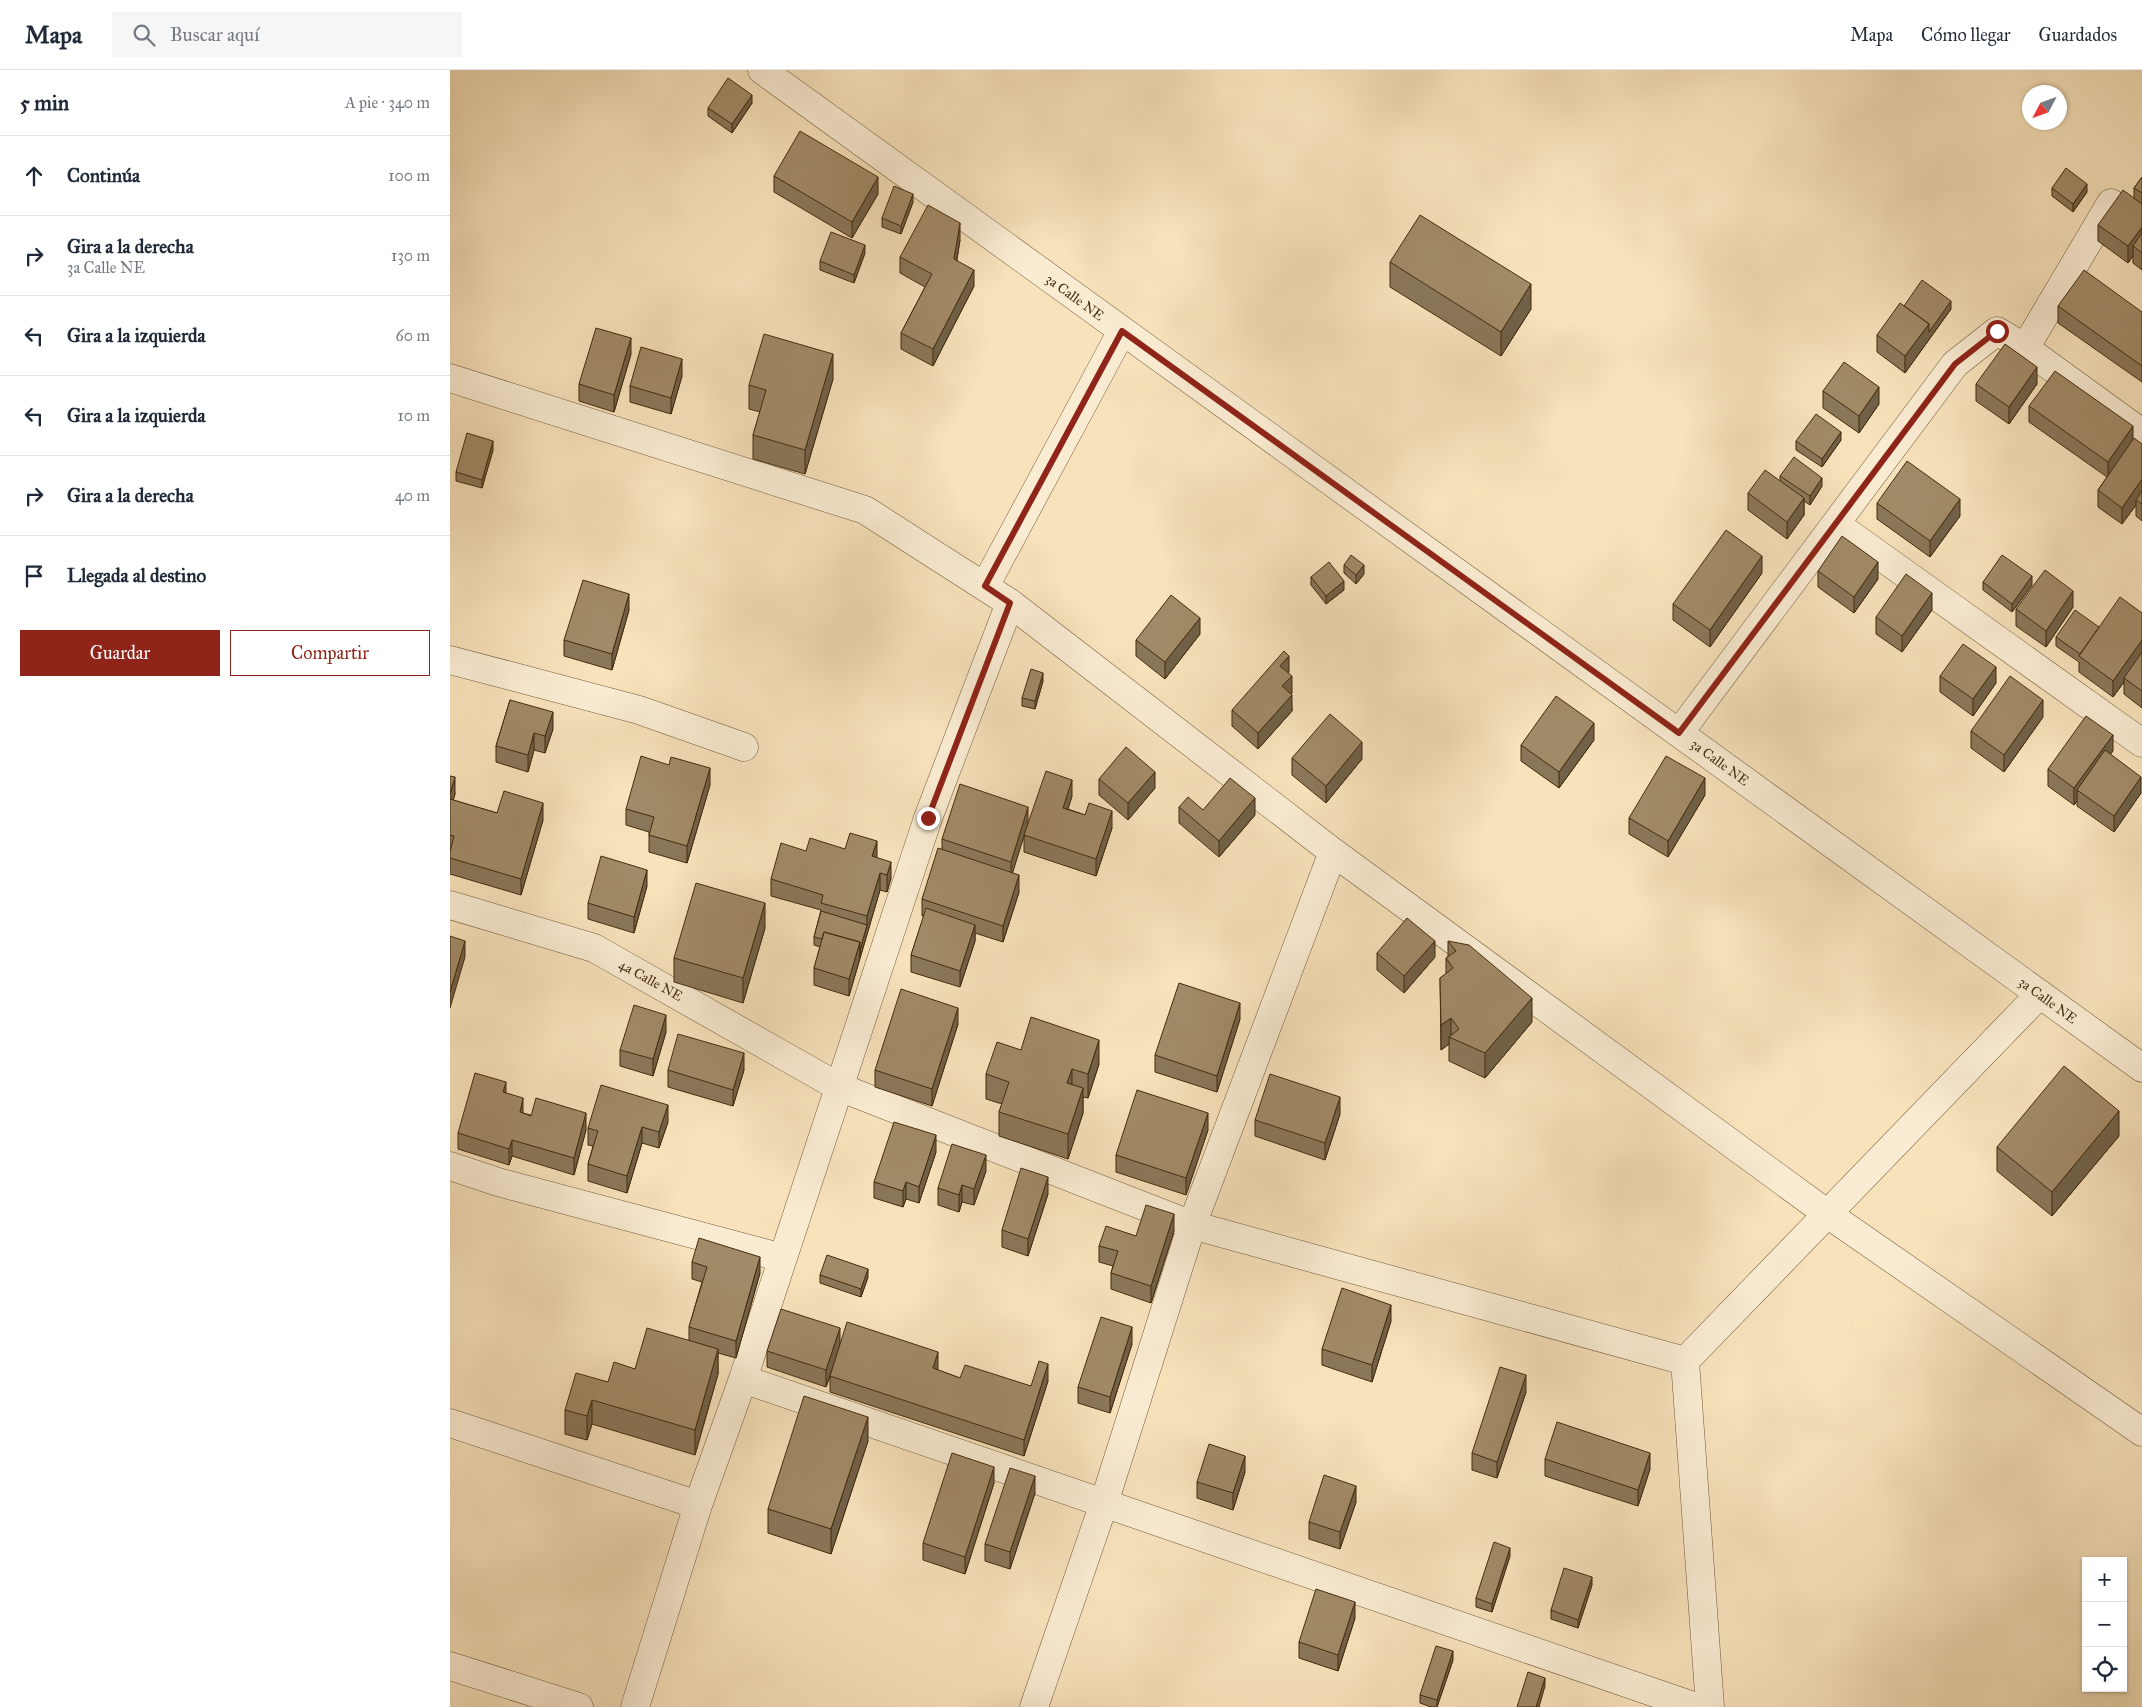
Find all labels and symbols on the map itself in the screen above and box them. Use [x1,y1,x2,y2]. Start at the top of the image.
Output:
north arrow [2022,85,2067,130]
street label: 3a Calle NE [1042,270,1107,324]
route start [1986,320,2009,343]
street label: 3a Calle NE [1687,735,1752,789]
route end [917,807,940,830]
street label: 4a Calle NE [616,956,686,1005]
street label: 3a Calle NE [2015,973,2080,1027]

